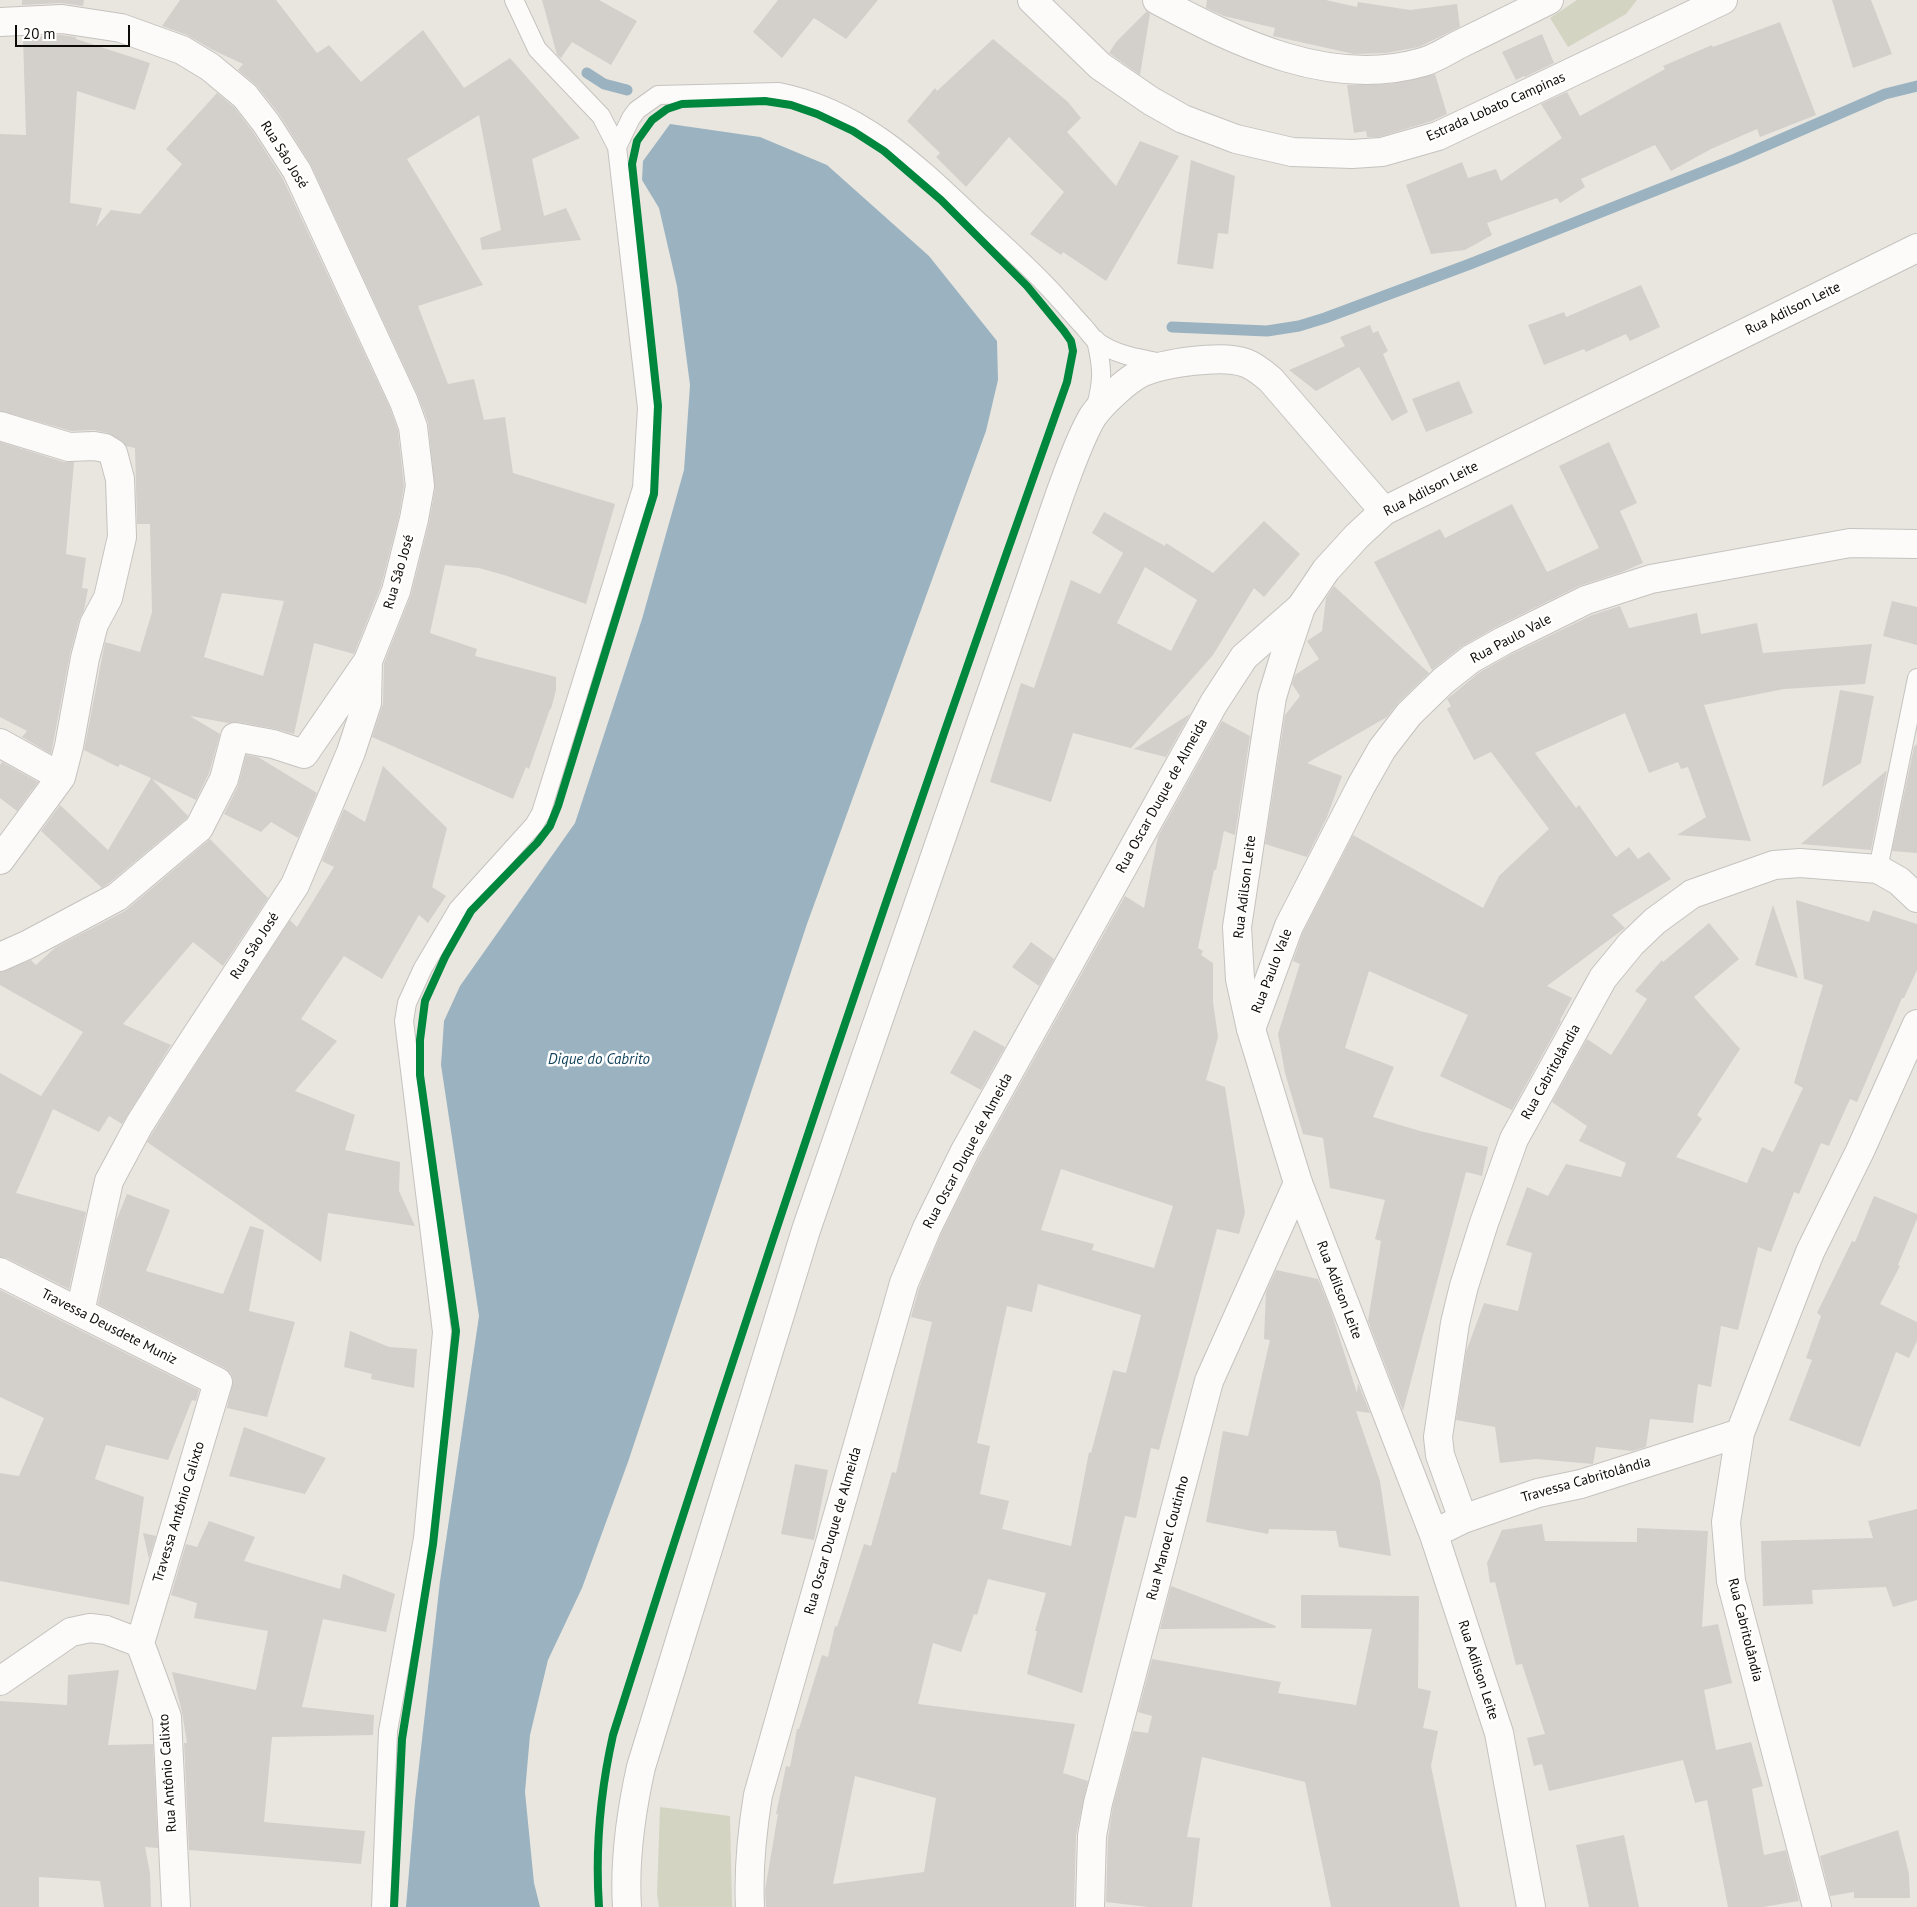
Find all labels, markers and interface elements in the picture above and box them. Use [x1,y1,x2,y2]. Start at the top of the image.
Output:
scale bar [18,15,132,47]
text: 20 m [23,24,56,43]
street label: Estrada Lobato Campinas [1424,69,1568,145]
street label: Rua Sâo José [257,118,311,192]
street label: Rua Adilson Leite [1743,279,1843,339]
street label: Rua Adilson Leite [1381,458,1481,520]
street label: Rua Sâo José [380,533,418,611]
street label: Rua Paulo Vale [1468,611,1554,667]
street label: Rua Oscar Duque de Almeida [1113,716,1211,876]
street label: Rua Adilson Leite [1230,834,1260,940]
street label: Rua Sâo José [227,909,283,983]
street label: Rua Paulo Vale [1248,926,1296,1016]
street label: Rua Cabritolândia [1518,1021,1584,1123]
water label: Dique do Cabrito [548,1051,650,1069]
street label: Rua Oscar Duque de Almeida [920,1070,1016,1232]
street label: Rua Adilson Leite [1313,1239,1365,1341]
street label: Travessa Deusdete Muniz [38,1285,180,1369]
street label: Travessa Antônio Calixto [150,1439,208,1585]
street label: Rua Oscar Duque de Almeida [801,1445,865,1617]
street label: Travessa Cabritolândia [1519,1453,1653,1507]
street label: Rua Manoel Coutinho [1143,1474,1193,1602]
street label: Rua Cabritolândia [1724,1576,1766,1684]
street label: Rua Adilson Leite [1454,1618,1502,1722]
street label: Rua Antônio Calixto [155,1713,181,1833]

